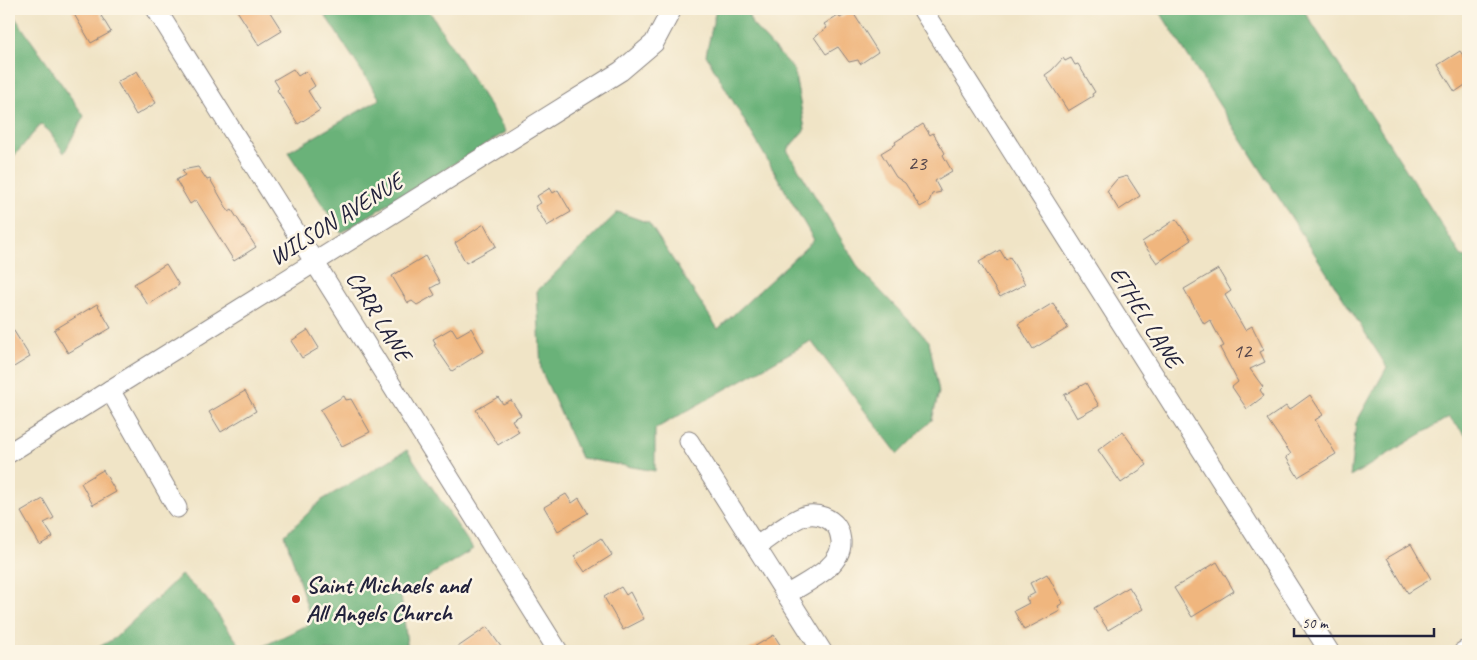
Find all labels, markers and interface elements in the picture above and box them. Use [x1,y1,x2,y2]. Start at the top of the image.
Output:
house number: 23 [908,150,928,176]
street label: WILSON AVENUE [264,164,411,272]
street label: ETHEL LANE [1103,261,1191,376]
street label: CARR LANE [339,265,420,369]
house number: 12 [1233,338,1253,364]
place label: Saint Michaels and All Angels Church [306,570,473,628]
marker: Saint Michaels and All Angels Church [290,593,302,605]
scale bar [1294,605,1434,637]
text: 50 m [1302,614,1329,633]

